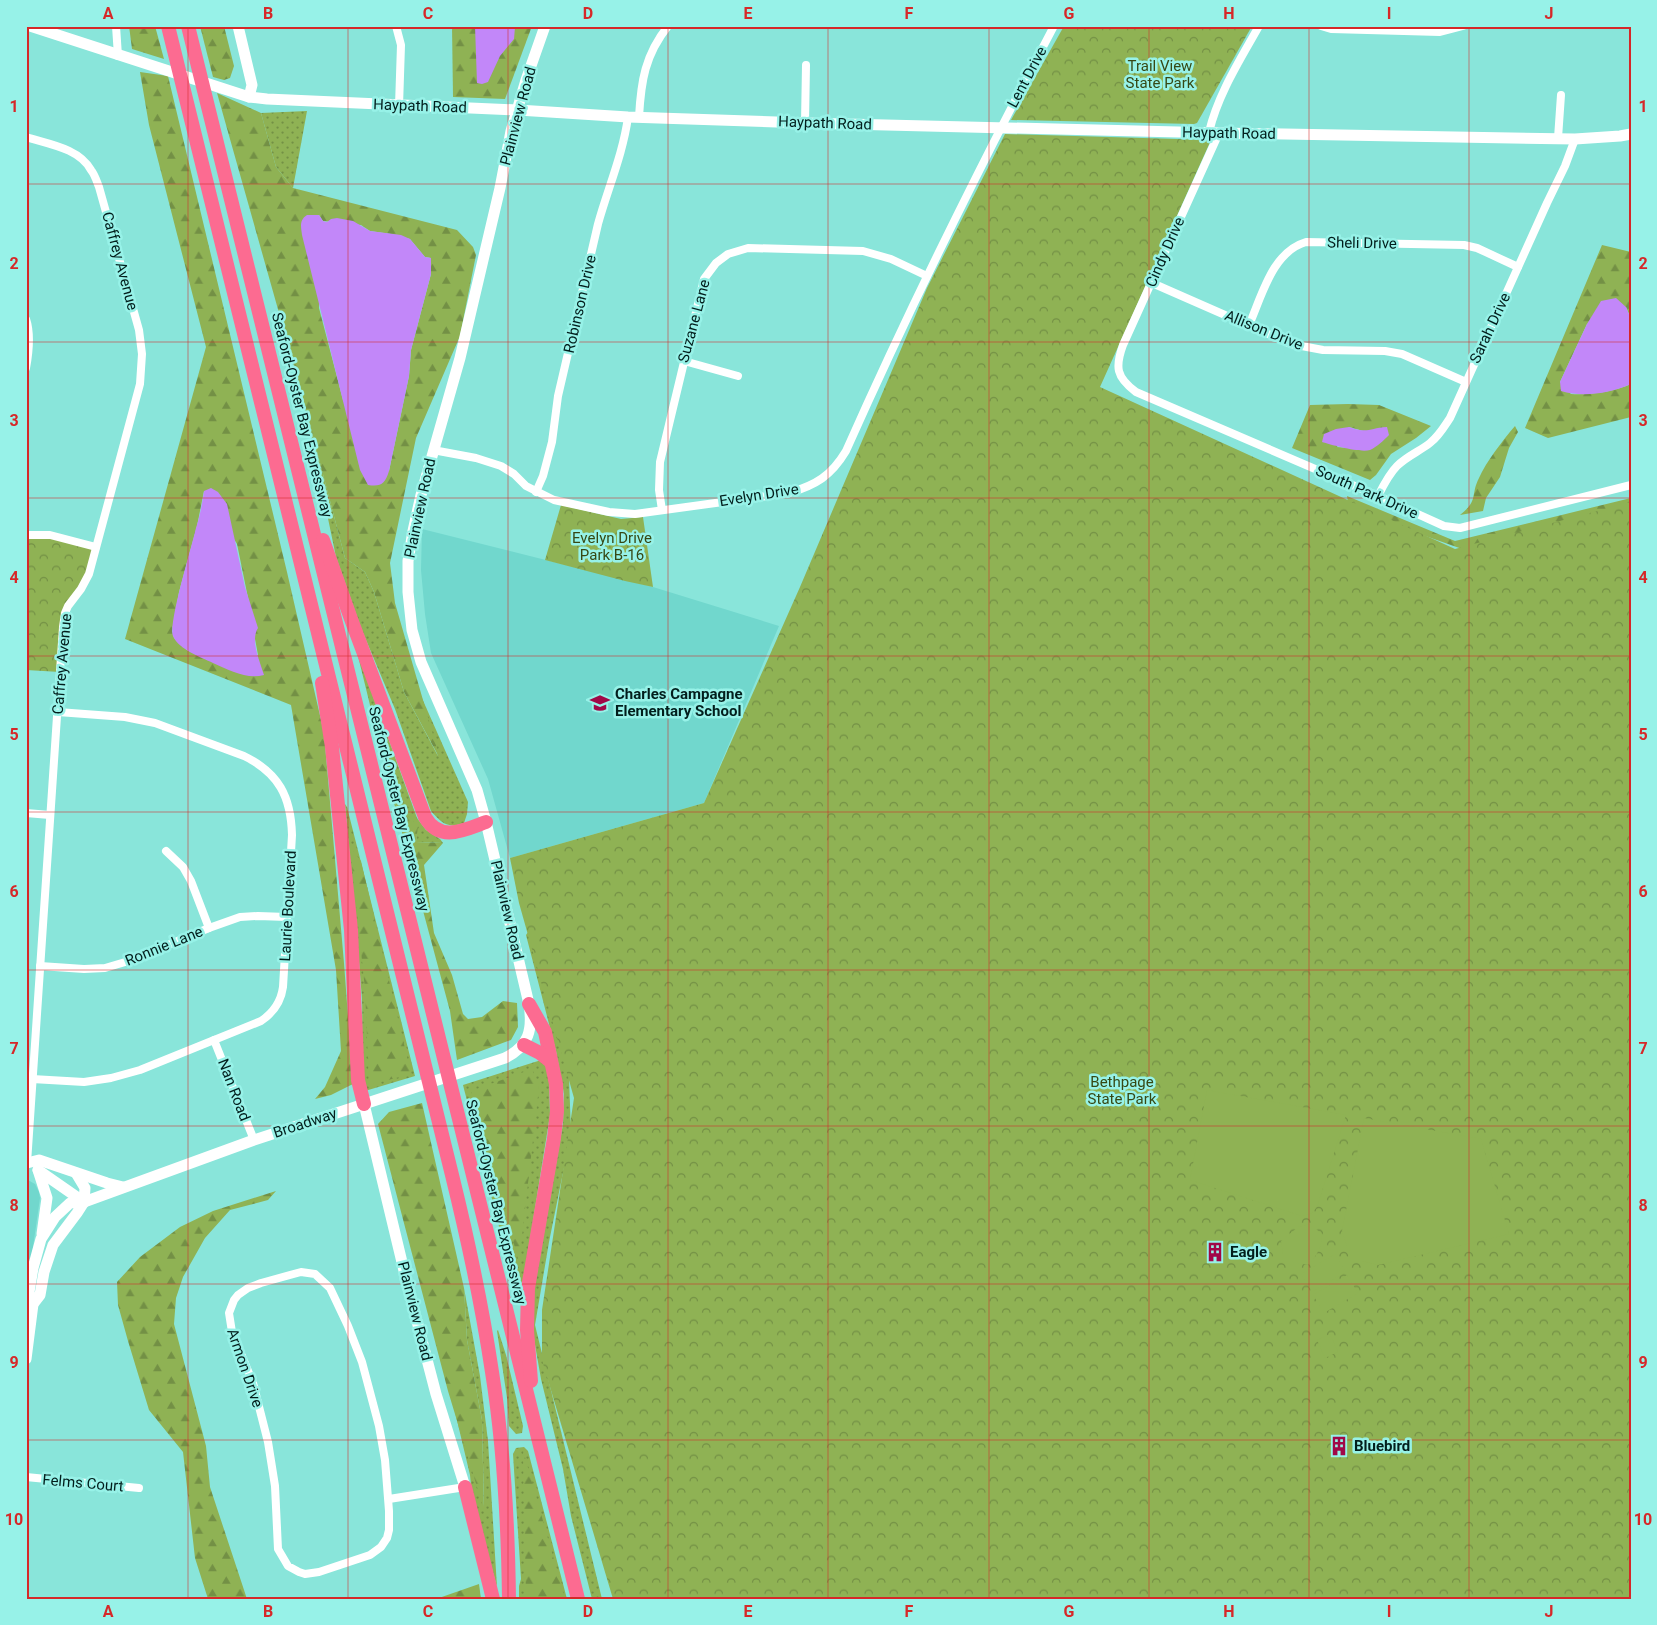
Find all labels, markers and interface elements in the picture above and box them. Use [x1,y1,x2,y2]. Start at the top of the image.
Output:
text: A [103,4,114,23]
text: B [263,4,273,23]
text: C [423,4,433,23]
text: D [583,4,593,23]
text: E [744,4,753,23]
text: F [905,4,914,23]
text: G [1064,4,1075,23]
text: H [1223,4,1235,23]
text: I [1387,4,1391,23]
text: J [1545,4,1553,23]
street label: Lent Drive [1003,43,1051,111]
park label: Trail View State Park [1126,57,1195,92]
street label: Plainview Road [496,65,540,167]
street label: Haypath Road [373,95,467,117]
text: 1 [9,97,19,116]
text: 1 [1638,97,1648,116]
street label: Haypath Road [778,112,872,134]
street label: Haypath Road [1182,123,1276,143]
street label: Caffrey Avenue [98,210,142,312]
street label: Cindy Drive [1142,214,1188,290]
street label: Sheli Drive [1327,233,1397,253]
street label: Robinson Drive [560,253,600,355]
text: 2 [9,254,19,273]
text: 2 [1638,254,1648,273]
street label: Suzane Lane [674,277,714,364]
street label: Sarah Drive [1466,290,1514,366]
street label: Allison Drive [1222,306,1306,354]
street label: Seaford-Oyster Bay Expressway [268,311,336,519]
text: 3 [9,411,19,430]
text: 3 [1638,411,1648,430]
street label: Plainview Road [401,456,439,560]
street label: South Park Drive [1313,461,1421,523]
street label: Evelyn Drive [718,480,800,510]
park label: Evelyn Drive Park B-16 [572,529,652,564]
text: 4 [9,568,19,587]
text: 4 [1638,568,1648,587]
street label: Caffrey Avenue [49,613,75,715]
place label: Charles Campagne Elementary School [615,685,743,720]
school or university icon: Charles Campagne Elementary School [589,692,611,714]
street label: Seaford-Oyster Bay Expressway [365,705,433,913]
text: 5 [9,725,19,744]
text: 5 [1638,725,1648,744]
street label: Laurie Boulevard [276,850,300,962]
street label: Plainview Road [487,859,527,961]
text: 6 [9,882,19,901]
text: 6 [1638,882,1648,901]
street label: Ronnie Lane [123,922,206,970]
text: 7 [9,1039,19,1058]
text: 7 [1638,1039,1648,1058]
street label: Nan Road [214,1056,254,1124]
park label: Bethpage State Park [1088,1073,1157,1108]
street label: Seaford-Oyster Bay Expressway [462,1098,530,1306]
street label: Broadway [271,1104,339,1142]
text: 8 [9,1196,19,1215]
text: 8 [1638,1196,1648,1215]
building icon: Eagle [1204,1241,1226,1263]
place label: Eagle [1230,1243,1267,1261]
street label: Plainview Road [394,1260,436,1362]
street label: Armon Drive [223,1326,267,1410]
text: 9 [9,1353,19,1372]
text: 9 [1638,1353,1648,1372]
building icon: Bluebird [1328,1435,1350,1457]
place label: Bluebird [1354,1437,1410,1455]
street label: Felms Court [42,1470,124,1496]
text: 10 [5,1510,23,1529]
text: 10 [1634,1510,1652,1529]
text: A [103,1602,114,1621]
text: B [263,1602,273,1621]
text: C [423,1602,433,1621]
text: D [583,1602,593,1621]
text: E [744,1602,753,1621]
text: F [905,1602,914,1621]
text: G [1064,1602,1075,1621]
text: H [1223,1602,1235,1621]
text: I [1387,1602,1391,1621]
text: J [1545,1602,1553,1621]

